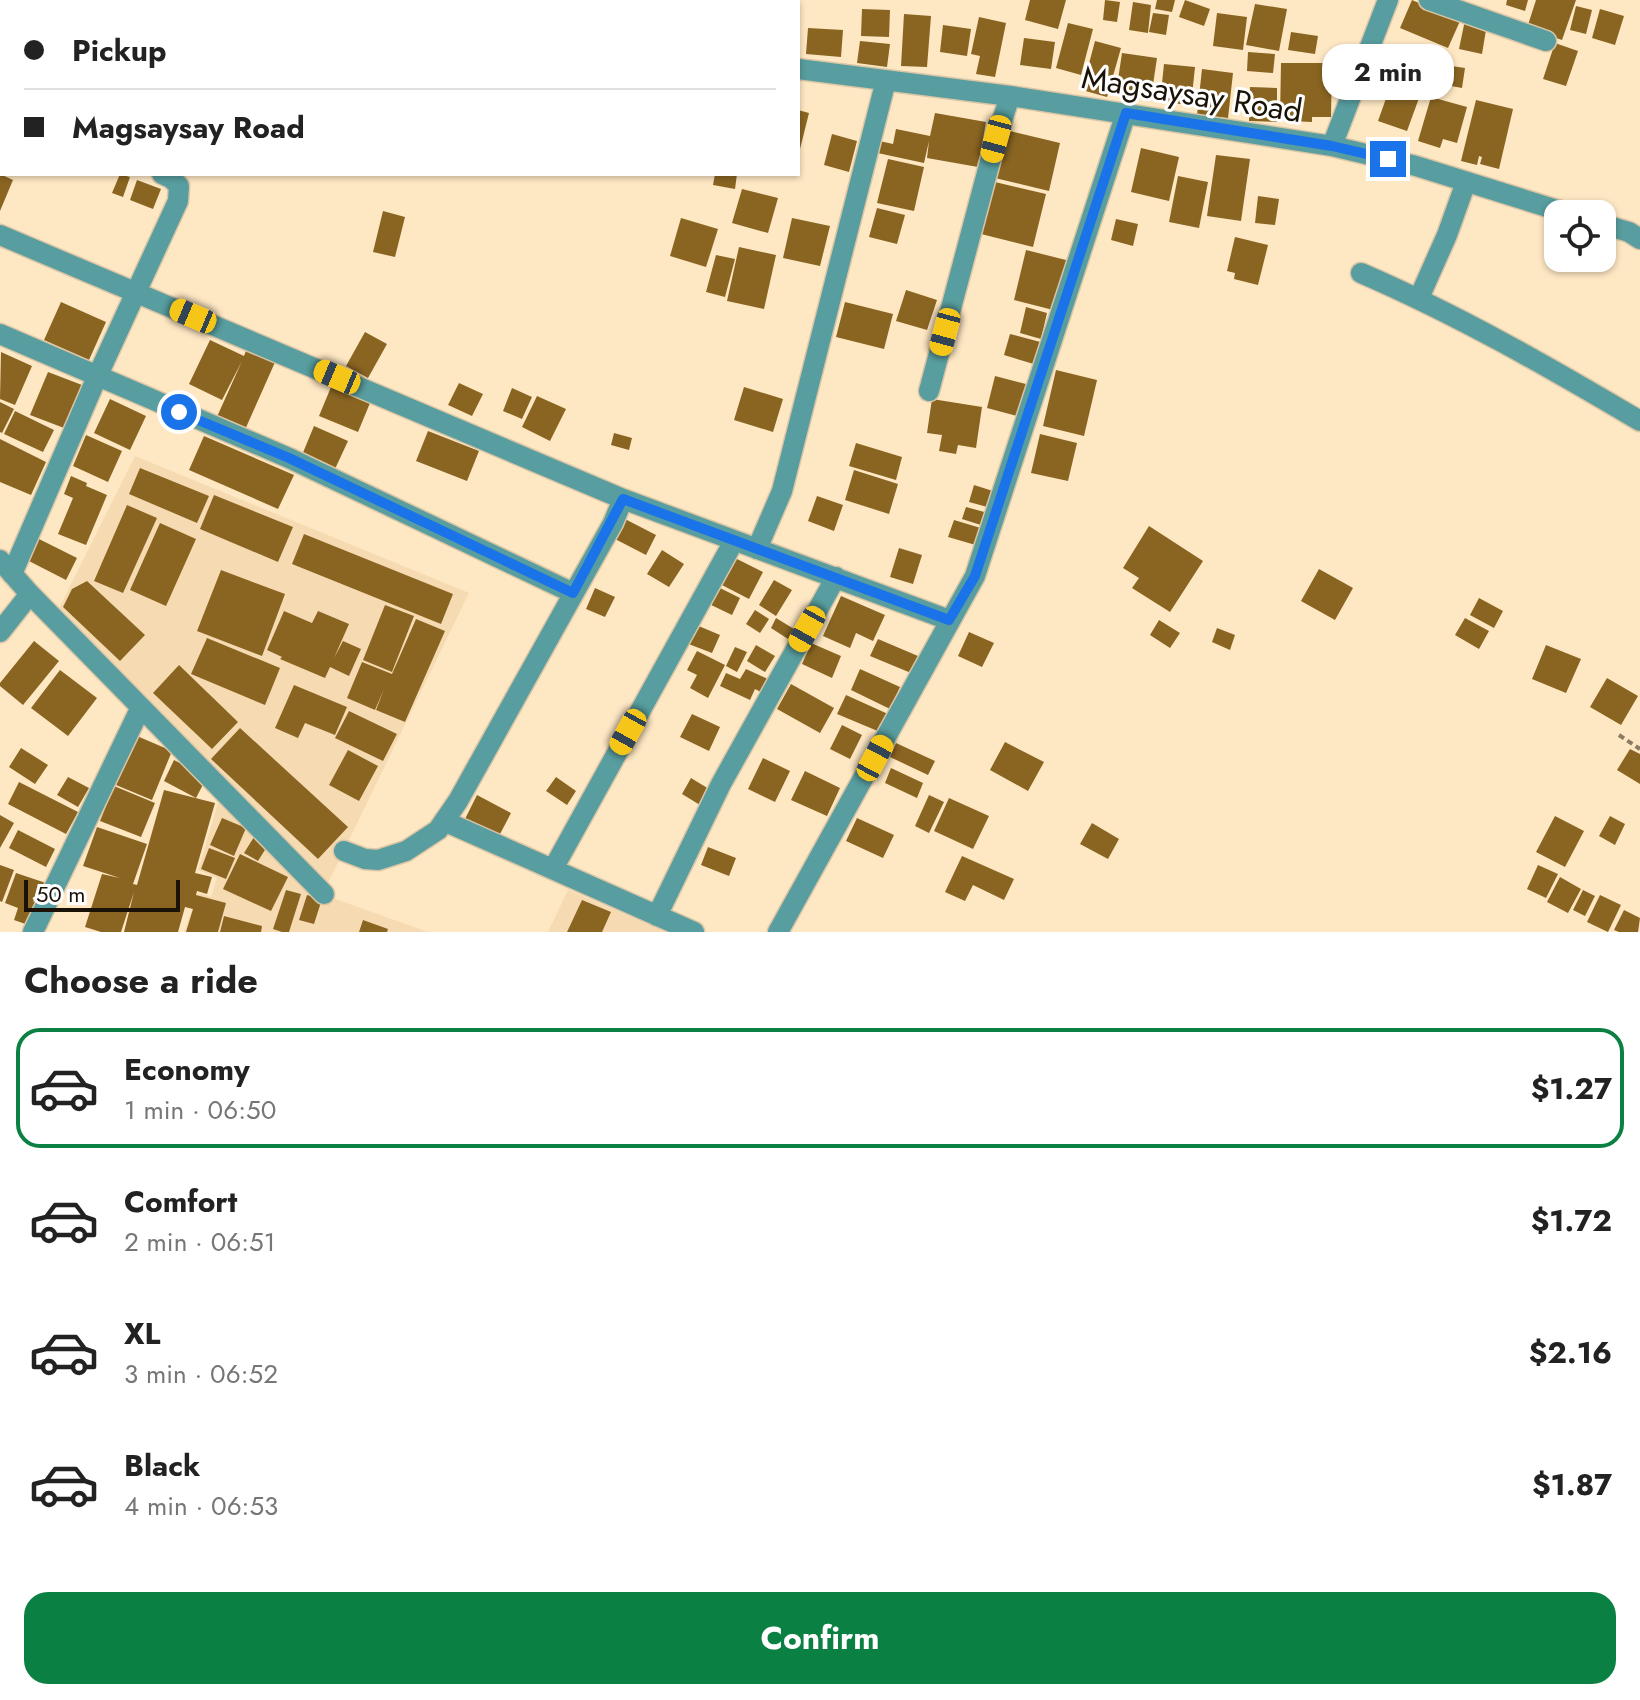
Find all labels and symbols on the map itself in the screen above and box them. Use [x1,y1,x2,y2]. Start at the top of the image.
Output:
callout: 2 min [1322,43,1454,99]
street label: Magsaysay Road [1078,54,1306,134]
car [978,113,1014,165]
route end [1370,141,1406,177]
car [166,296,220,336]
car [927,306,963,358]
car [310,357,364,397]
route start [161,394,197,430]
car [785,602,829,656]
car [606,705,650,759]
car [853,731,897,785]
scale bar [24,876,180,912]

